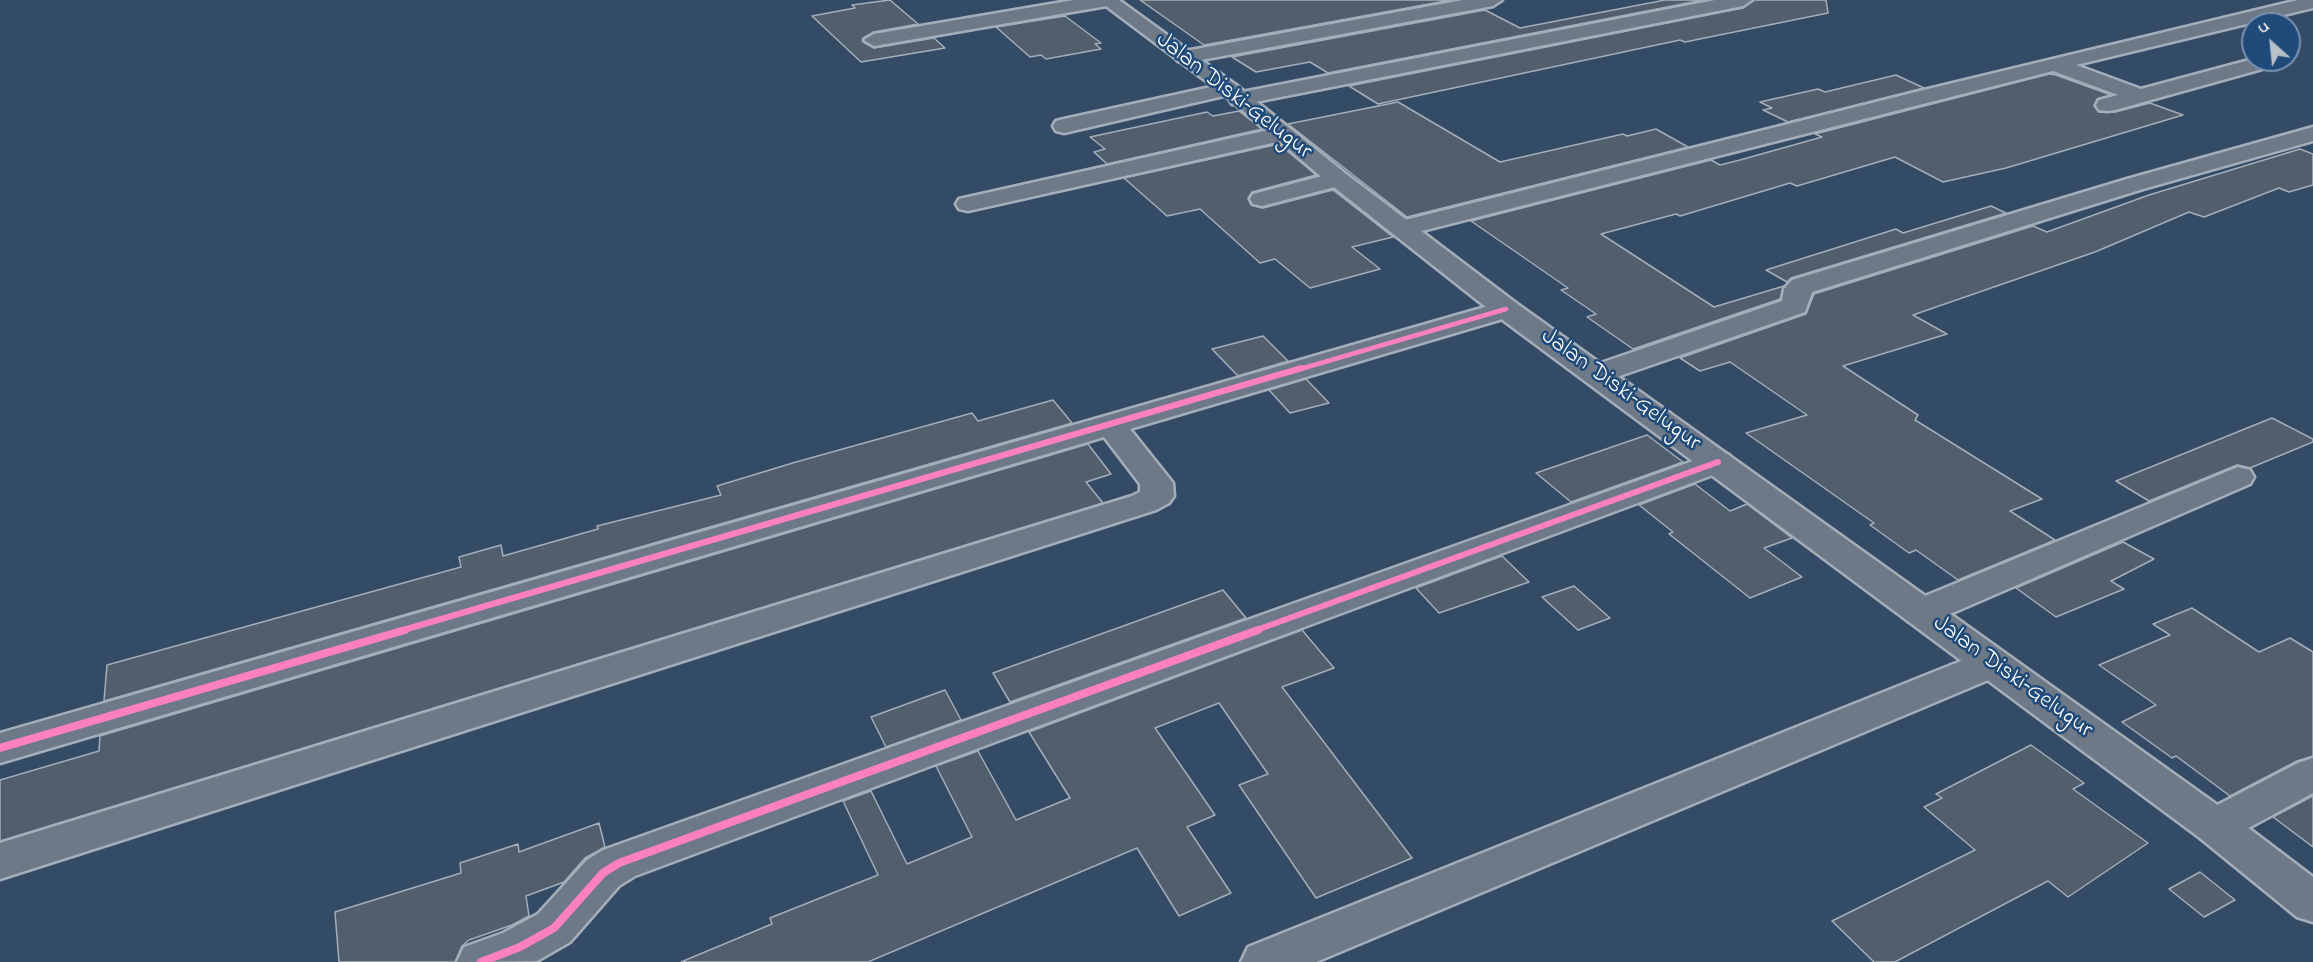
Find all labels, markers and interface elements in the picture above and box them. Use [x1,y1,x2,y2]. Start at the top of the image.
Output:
north arrow [2241,12,2301,72]
text: U [2254,15,2274,41]
street label: Jalan Diski–Gelugur [1149,27,1317,167]
street label: Jalan Diski–Gelugur [1534,323,1706,459]
street label: Jalan Diski–Gelugur [1926,610,2098,746]

